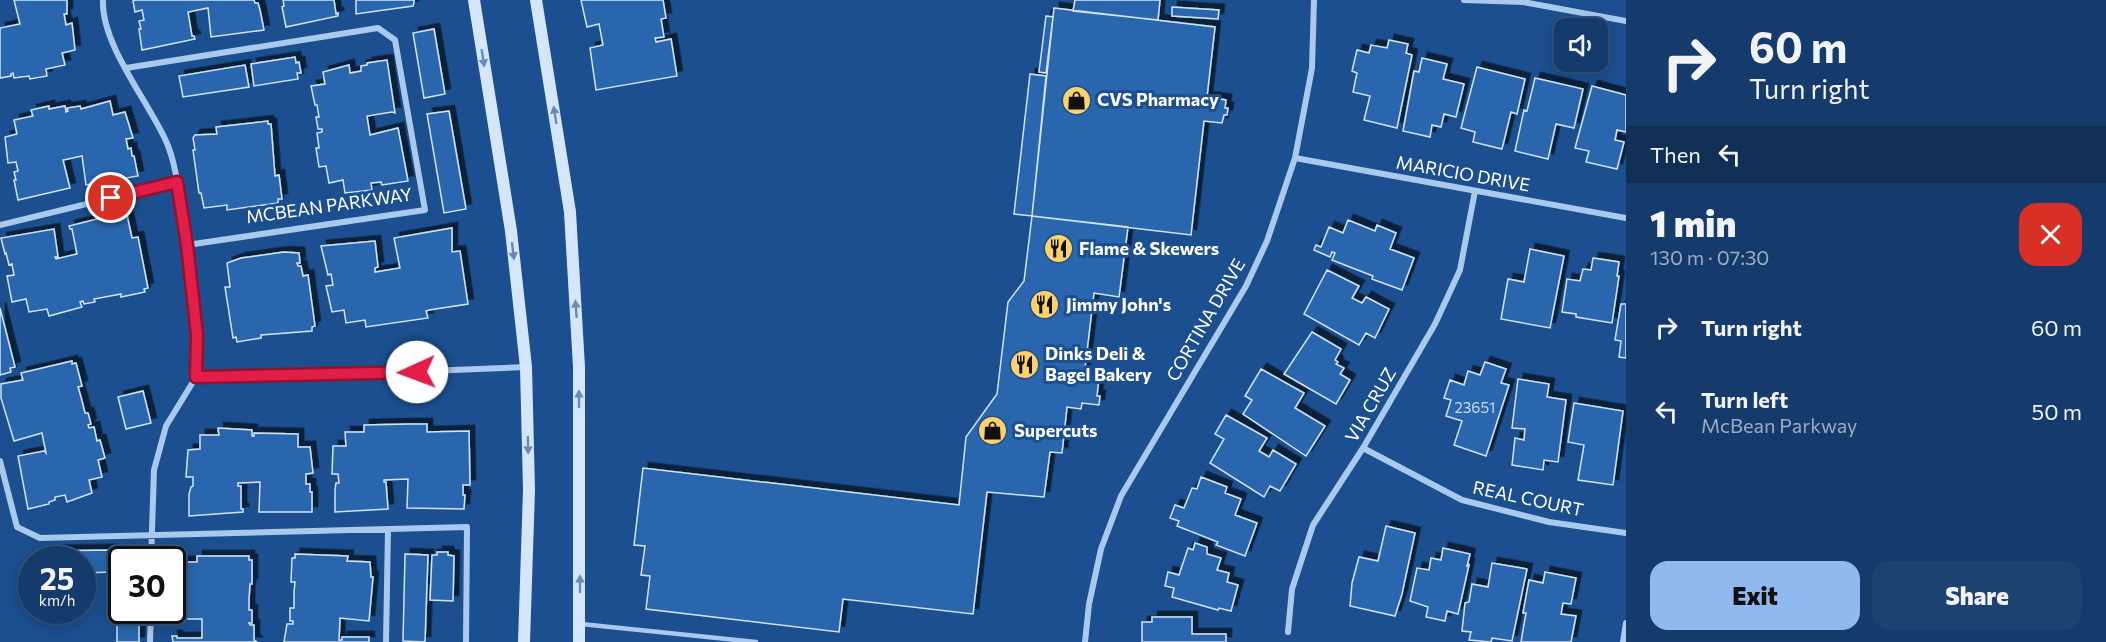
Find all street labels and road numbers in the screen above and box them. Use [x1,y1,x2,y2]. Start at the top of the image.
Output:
street label: MARICIO DRIVE [1394,150,1532,196]
street label: MCBEAN PARKWAY [244,182,414,228]
street label: CORTINA DRIVE [1161,254,1249,385]
street label: VIA CRUZ [1340,363,1400,446]
street label: REAL COURT [1471,476,1585,520]

